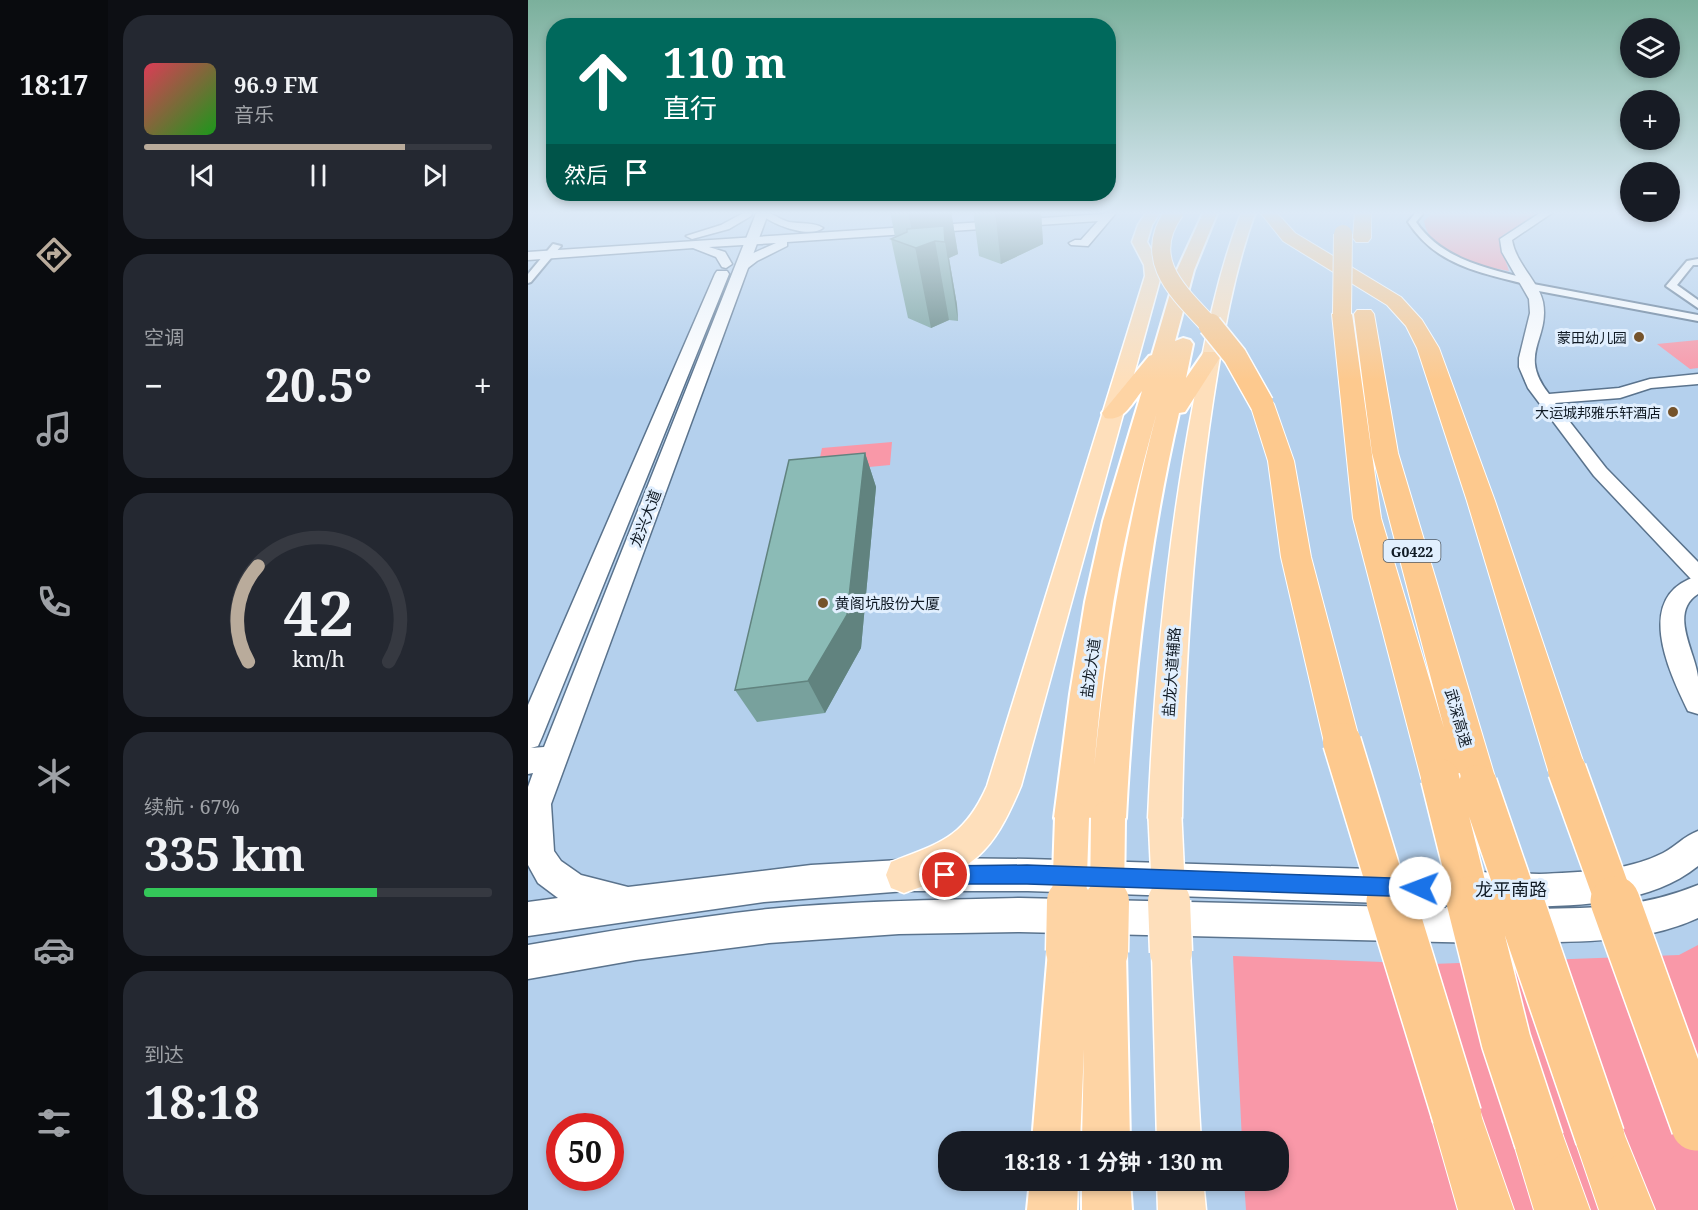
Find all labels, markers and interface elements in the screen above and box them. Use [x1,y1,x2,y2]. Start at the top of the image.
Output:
map controls [1620,18,1680,222]
button: layers [1620,18,1680,78]
text: 110 m [663,33,787,90]
icon: ahead [564,42,642,120]
text: 18:17 [19,66,89,103]
text: 96.9 FM [234,69,318,99]
text: 直行 [663,89,717,126]
button: + [1620,90,1680,150]
text: 音乐 [234,101,274,128]
icon: arrive [620,156,653,189]
icon: previous [186,159,219,192]
icon: pause [302,159,335,192]
icon: next [418,159,451,192]
text: 然后 [564,159,608,189]
button: − [1620,162,1680,222]
icon: directions [33,234,75,276]
text: 空调 [144,324,184,351]
place label: 蒙田幼儿园 [1557,328,1627,347]
marker: 蒙田幼儿园 [1632,330,1646,344]
text: 20.5° [265,354,372,415]
text: − [144,363,163,408]
text: + [474,363,492,408]
place label: 大运城邦雅乐轩酒店 [1535,403,1661,422]
marker: 大运城邦雅乐轩酒店 [1666,405,1680,419]
icon: music [33,408,75,450]
street label: 龙兴大道 [625,486,665,550]
road number: G0422 [1384,540,1440,562]
text: 42 [283,569,353,654]
icon: phone [33,581,75,623]
place label: 黄阁坑股份大厦 [835,593,940,613]
marker: 黄阁坑股份大厦 [816,596,830,610]
street label: 盐龙大道辅路 [1158,626,1184,718]
street label: 盐龙大道 [1076,637,1104,699]
text: km/h [292,644,345,673]
street label: 武深高速 [1441,686,1477,750]
icon: climate [33,755,75,797]
text: 续航 · 67% [144,793,240,820]
text: 335 km [144,823,305,884]
pin [919,849,970,900]
position arrow [1388,856,1452,920]
icon: arrive [928,858,961,891]
street label: 龙平南路 [1475,877,1547,901]
icon: car [33,929,75,971]
text: 到达 [144,1041,184,1068]
text: 18:18 [144,1071,259,1132]
icon: filters [33,1102,75,1144]
speed limit sign: 50 [546,1113,624,1191]
text: 18:18 · 1 分钟 · 130 m [1004,1146,1223,1176]

